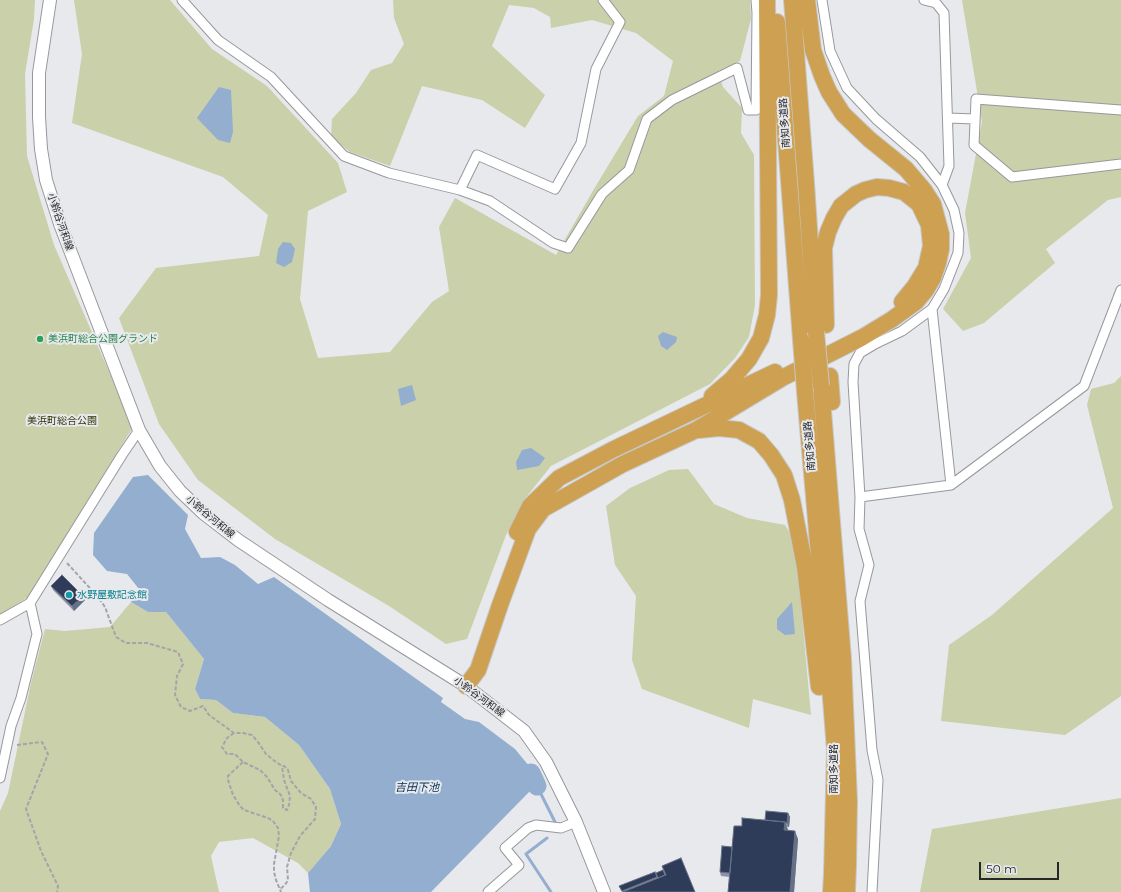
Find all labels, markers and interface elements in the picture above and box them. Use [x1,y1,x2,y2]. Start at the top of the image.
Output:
street label: 南知多道路 [777,98,793,148]
street label: 小鈴谷河和線 [45,192,75,252]
place label: 美浜町総合公園グランド [48,333,158,345]
marker: 美浜町総合公園グランド [35,334,45,344]
park label: 美浜町総合公園 [27,415,97,427]
street label: 南知多道路 [802,421,818,471]
street label: 小鈴谷河和線 [183,493,237,541]
place label: 水野屋敷記念館 [77,589,147,601]
marker: 水野屋敷記念館 [64,590,74,600]
street label: 小鈴谷河和線 [451,675,507,719]
street label: 南知多道路 [828,744,840,794]
water label: 吉田下池 [395,781,439,795]
scale bar [981,854,1061,880]
text: 50 m [986,861,1017,876]

